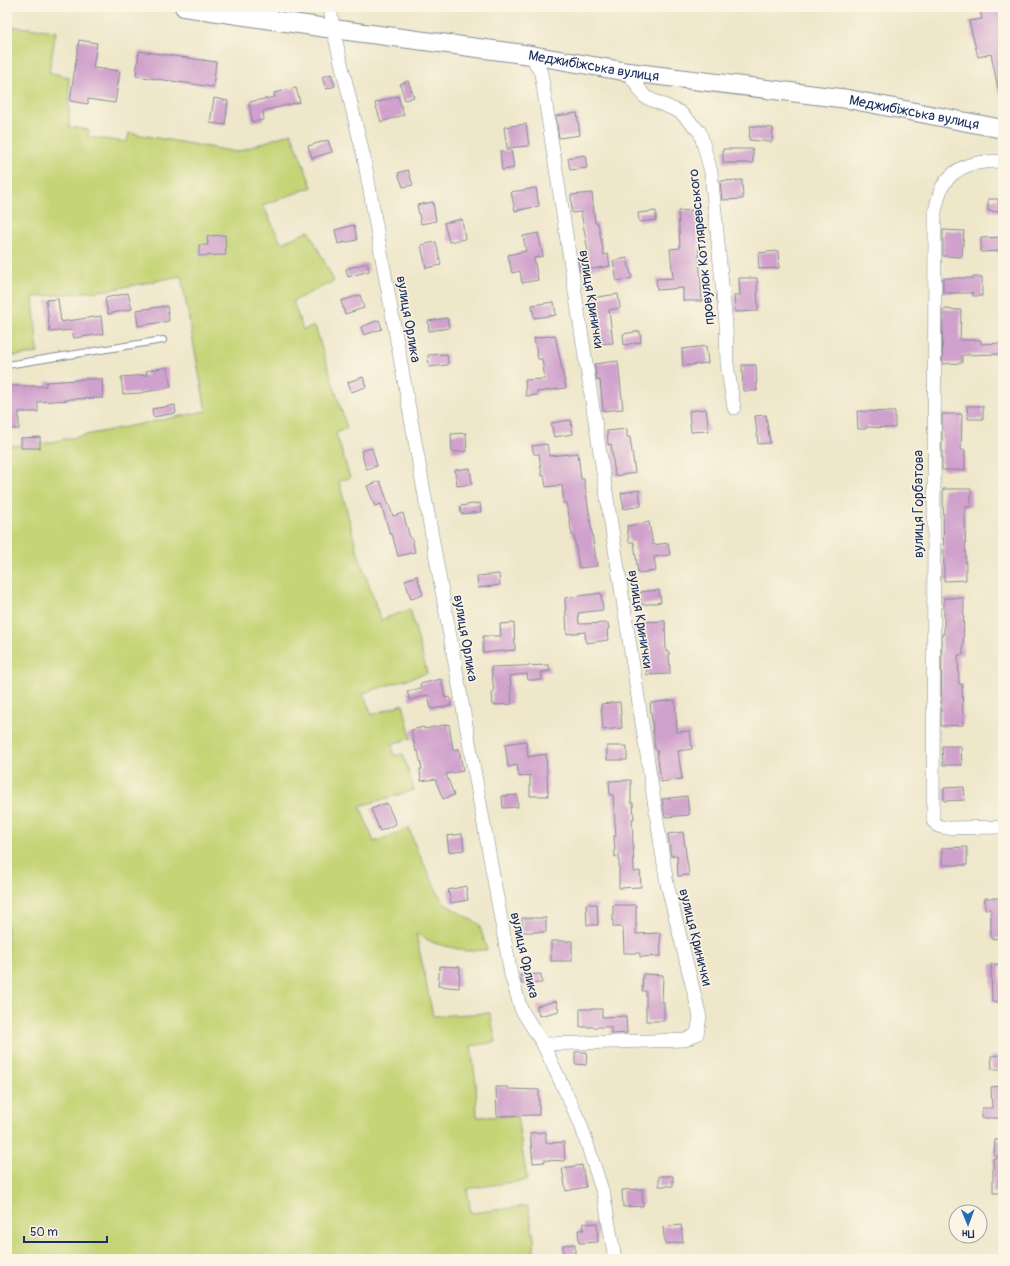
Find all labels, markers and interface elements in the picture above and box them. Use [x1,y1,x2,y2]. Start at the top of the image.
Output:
street label: Меджибіжська вулиця [527,47,660,85]
street label: Меджибіжська вулиця [848,91,981,133]
street label: провулок Котляревського [685,168,718,326]
street label: вулиця Кринички [575,249,608,350]
street label: вулиця Орлика [393,274,424,364]
street label: вулиця Горбатова [910,450,927,558]
street label: вулиця Кринички [624,569,657,670]
street label: вулиця Орлика [450,593,481,683]
street label: вулиця Кринички [675,887,716,987]
street label: вулиця Орлика [506,910,543,1000]
north arrow [948,1204,988,1244]
scale bar [24,1218,107,1244]
text: 50 m [30,1225,58,1240]
text: Пн [962,1227,974,1240]

